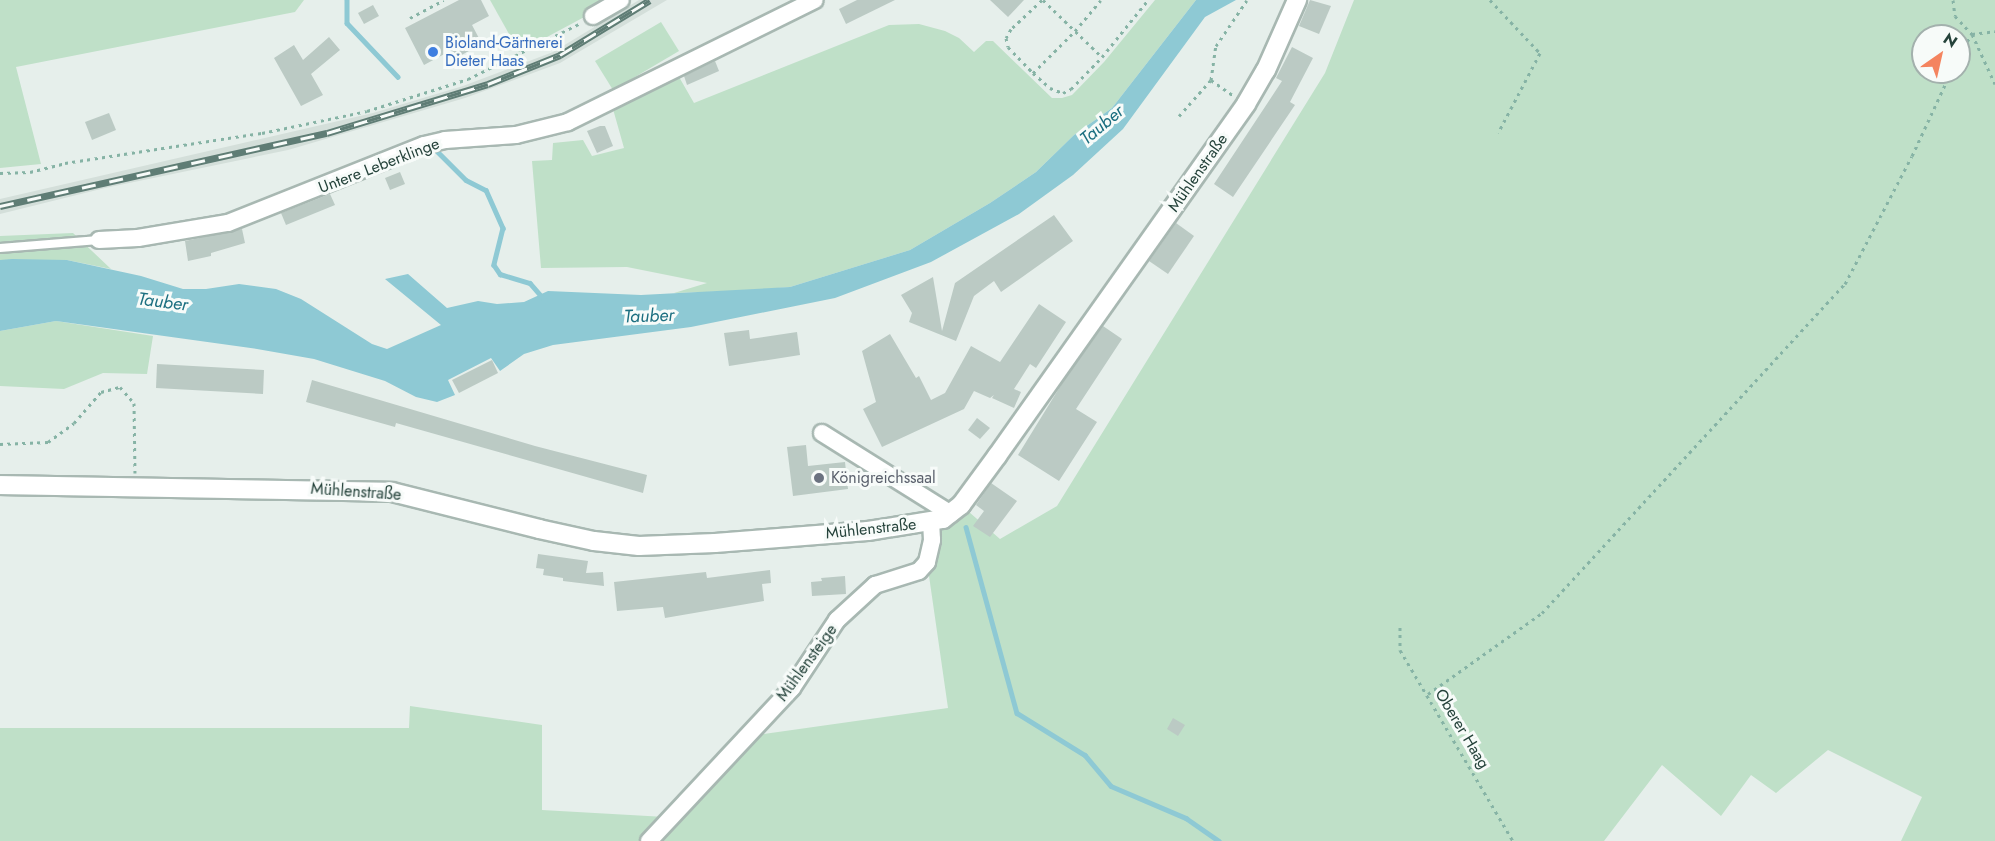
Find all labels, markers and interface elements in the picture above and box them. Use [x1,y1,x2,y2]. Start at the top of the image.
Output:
north arrow [1911,24,1971,84]
text: N [1939,27,1962,53]
place label: Bioland-Gärtnerei Dieter Haas [445,33,563,71]
marker: Bioland-Gärtnerei Dieter Haas [426,45,440,59]
water label: Tauber [1076,101,1128,149]
street label: Mühlenstraße [1164,130,1232,216]
street label: Untere Leberklinge [316,134,442,198]
water label: Tauber [137,288,189,316]
water label: Tauber [623,304,675,328]
place label: Königreichssaal [831,468,936,488]
marker: Königreichssaal [812,471,826,485]
street label: Mühlenstraße [310,479,402,505]
street label: Mühlenstraße [825,515,917,543]
street label: Mühlensteige [773,621,841,705]
street label: Oberer Haag [1431,686,1493,772]

